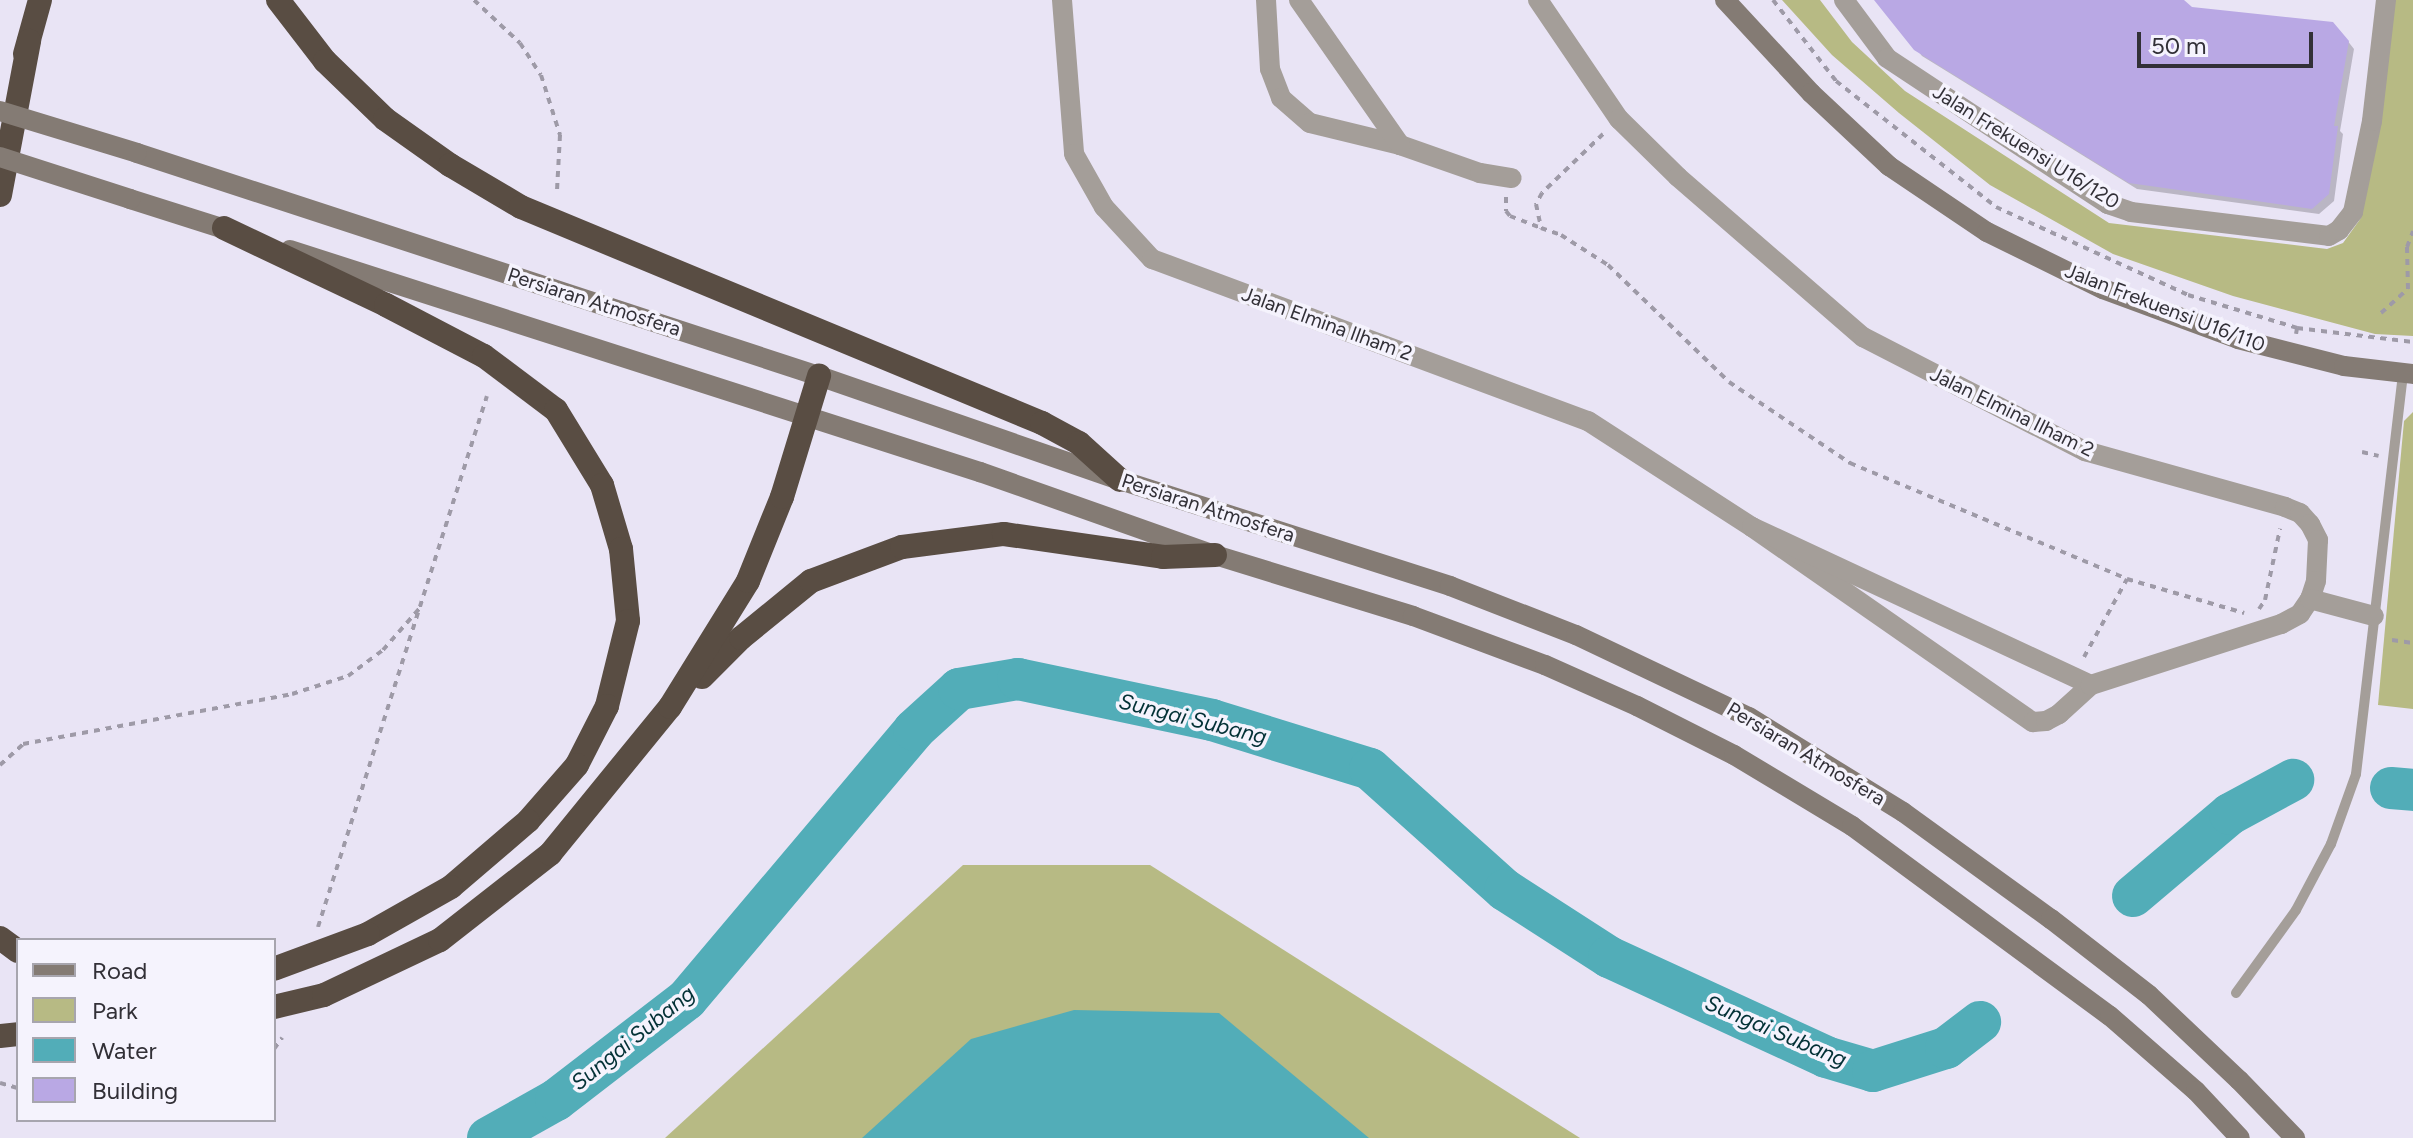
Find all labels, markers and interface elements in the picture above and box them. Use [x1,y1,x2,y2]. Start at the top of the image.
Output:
scale bar [2141,16,2317,66]
text: 50 m [2151,31,2207,60]
street label: Jalan Frekuensi U16/120 [1928,80,2124,214]
street label: Jalan Frekuensi U16/110 [2062,259,2268,357]
street label: Persiaran Atmosfera [504,263,684,341]
street label: Jalan Elmina Ilham 2 [1238,282,1416,366]
street label: Jalan Elmina Ilham 2 [1926,362,2098,462]
street label: Persiaran Atmosfera [1118,469,1298,547]
water label: Sungai Subang [1116,688,1270,750]
street label: Persiaran Atmosfera [1722,697,1890,811]
legend [16,938,276,1122]
text: Road [92,956,147,985]
water label: Sungai Subang [566,980,700,1096]
water label: Sungai Subang [1701,989,1851,1073]
text: Park [92,996,138,1025]
text: Water [92,1036,157,1065]
text: Building [92,1076,178,1105]

